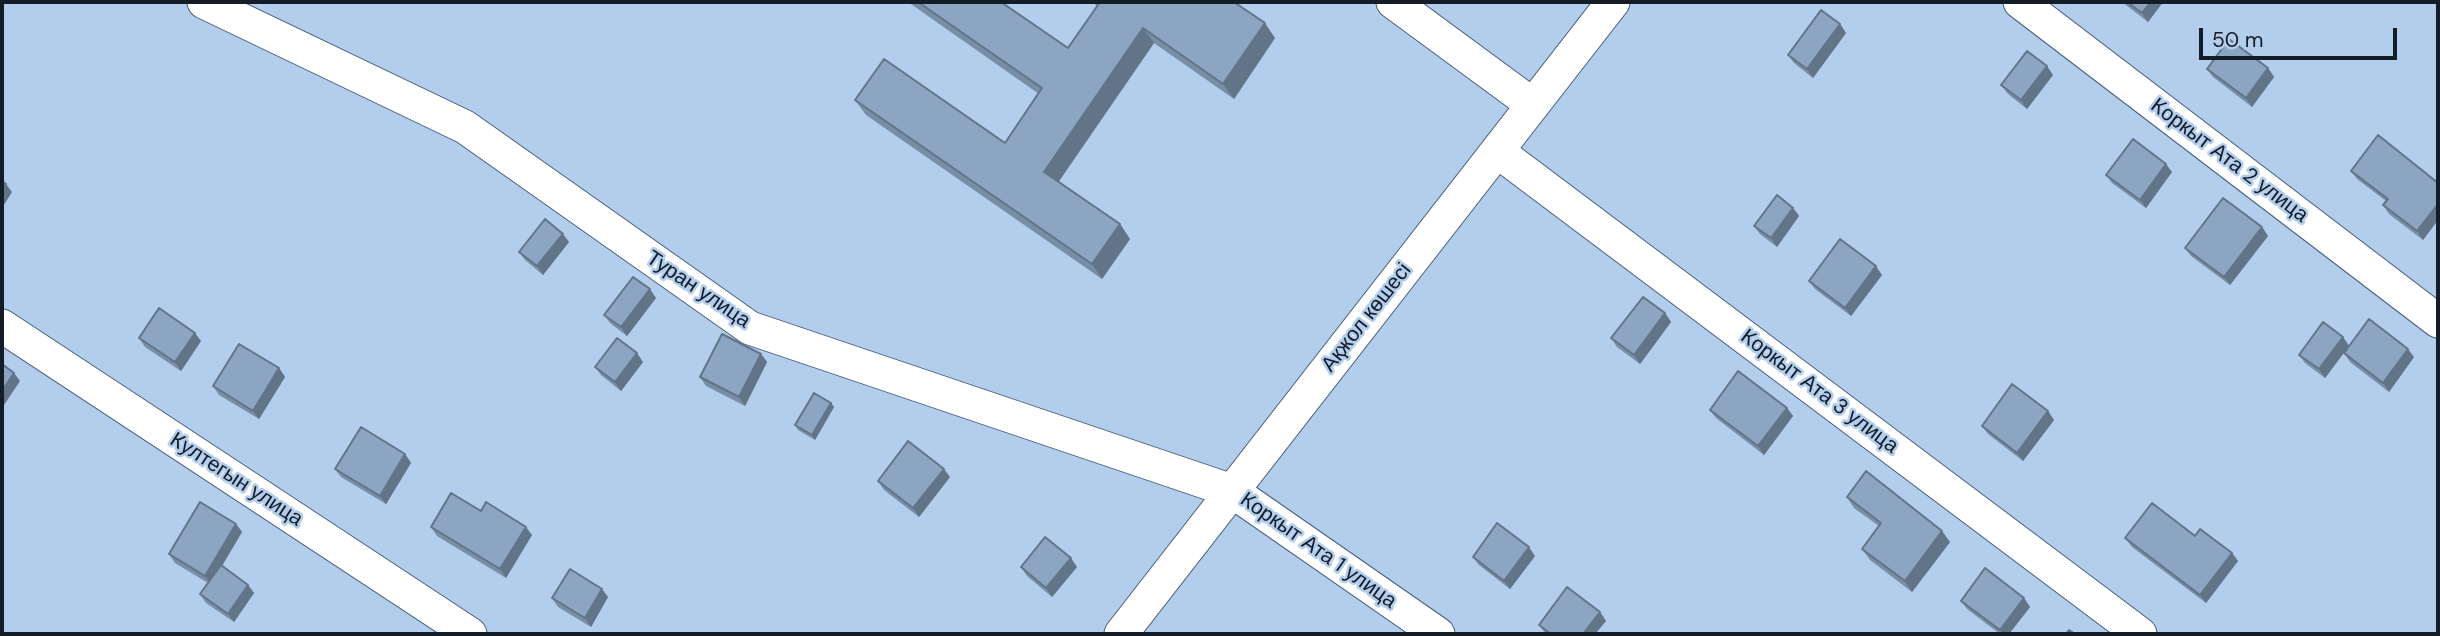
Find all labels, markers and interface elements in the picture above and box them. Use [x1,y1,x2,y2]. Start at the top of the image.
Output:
scale bar [2202,14,2400,58]
text: 50 m [2212,26,2263,54]
street label: Коркыт Ата 2 улица [2145,94,2313,228]
street label: Туран улица [641,246,755,334]
street label: Ақжол көшесі [1317,259,1417,377]
street label: Коркыт Ата 3 улица [1735,324,1903,460]
street label: Култегын улица [165,428,307,532]
street label: Коркыт Ата 1 улица [1235,488,1401,614]

